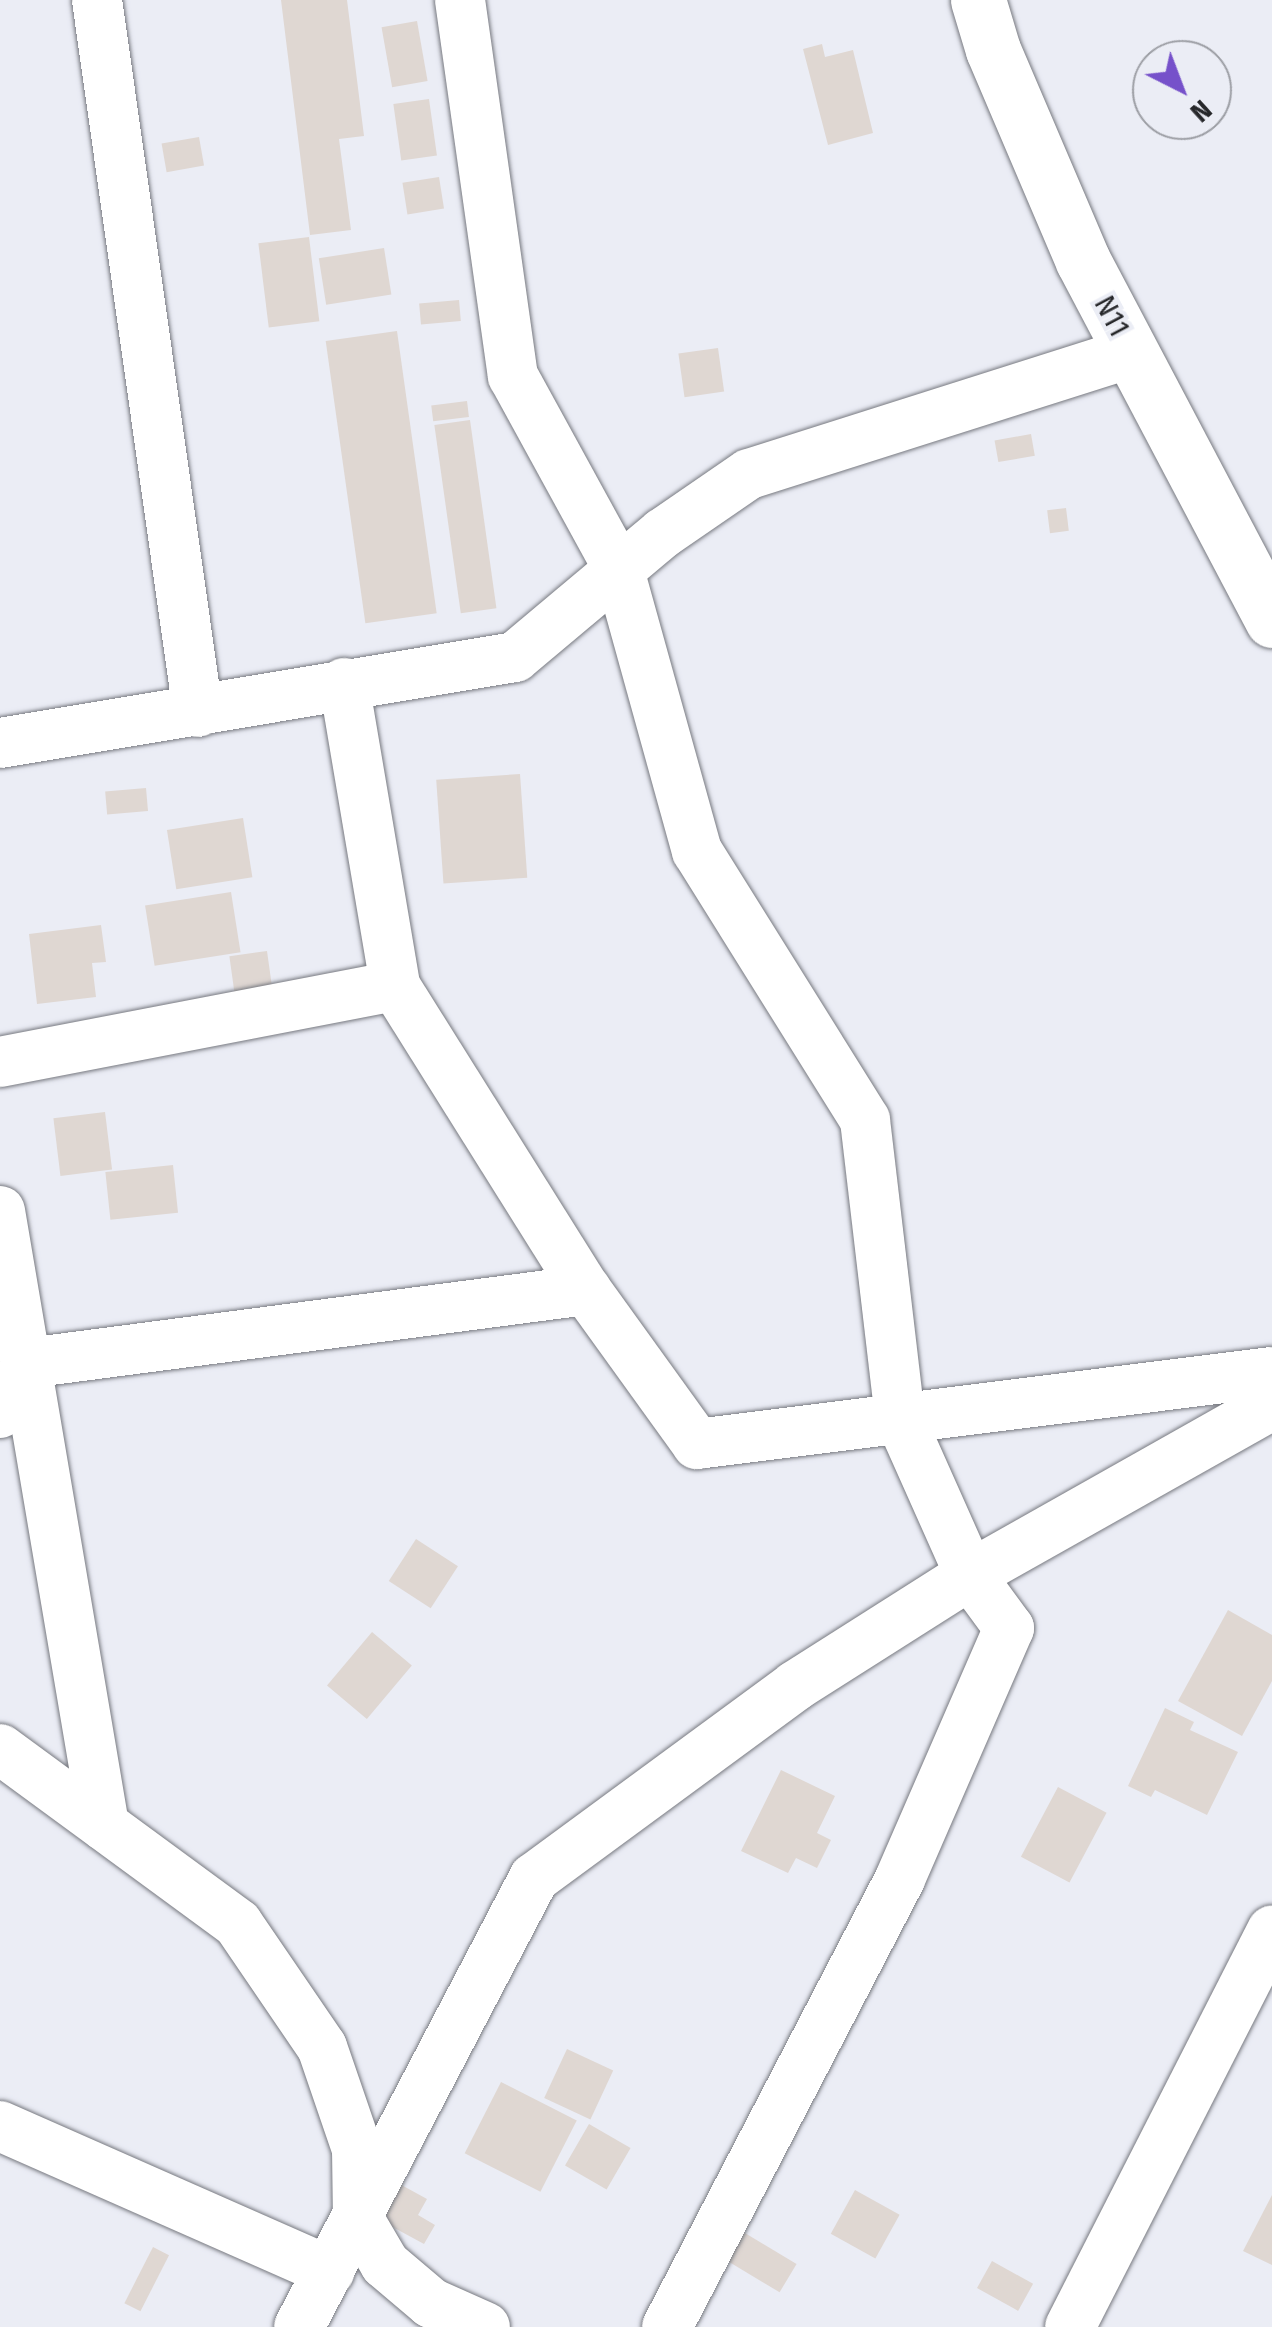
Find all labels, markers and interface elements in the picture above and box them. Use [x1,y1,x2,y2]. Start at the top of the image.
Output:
north arrow [1132,40,1232,140]
text: N [1184,93,1218,129]
street label: N11 [1086,289,1138,343]

